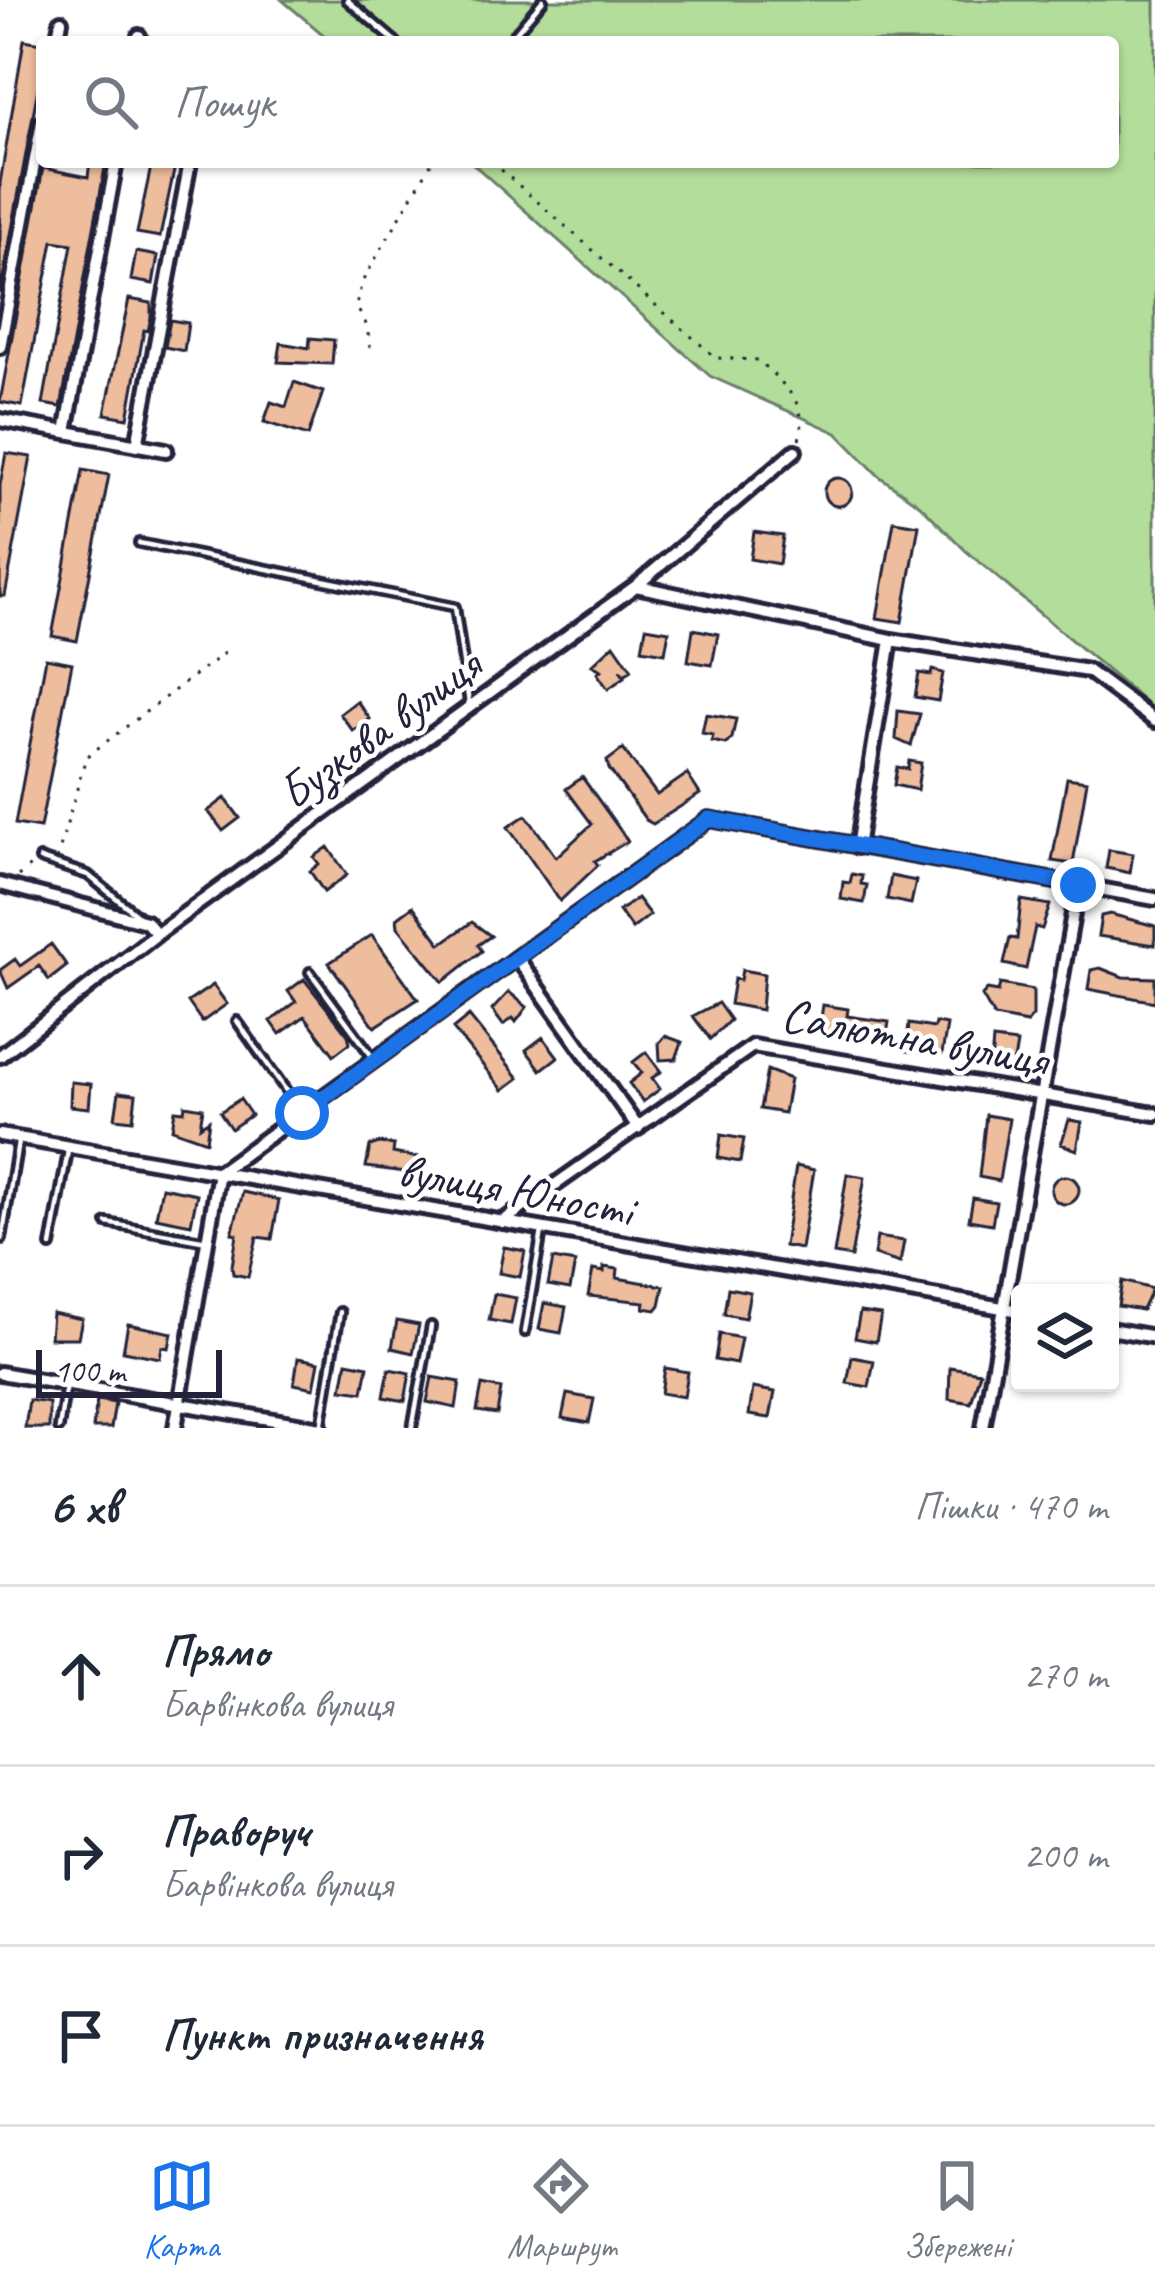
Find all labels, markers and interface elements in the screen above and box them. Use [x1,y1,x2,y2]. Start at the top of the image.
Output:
search box [36,36,1119,168]
icon: search [78,69,144,135]
text: Пошук [174,74,274,131]
street label: Бузкова вулиця [267,633,496,822]
route end [1051,858,1105,912]
street label: Салютна вулиця [777,984,1056,1090]
route start [275,1086,329,1140]
street label: вулиця Юності [394,1140,643,1241]
map controls [1011,1284,1119,1392]
button: layers [1011,1284,1119,1392]
scale bar [36,1344,222,1397]
text: 100 m [54,1350,125,1392]
text: 6 хв [48,1474,119,1538]
text: Пішки · 470 m [914,1482,1107,1531]
text: Прямо [162,1623,269,1680]
icon: ahead [48,1643,114,1709]
text: 270 m [1023,1651,1107,1700]
text: Барвінкова вулиця [162,1680,392,1729]
text: Праворуч [162,1803,309,1860]
icon: right [48,1823,114,1889]
text: 200 m [1023,1831,1107,1880]
text: Барвінкова вулиця [162,1860,392,1909]
icon: arrive [48,2003,114,2069]
text: Пункт призначення [162,2007,482,2064]
tab: Карта [144,2153,219,2267]
tab: Маршрут [507,2153,616,2267]
tab: Збережені [904,2153,1011,2267]

